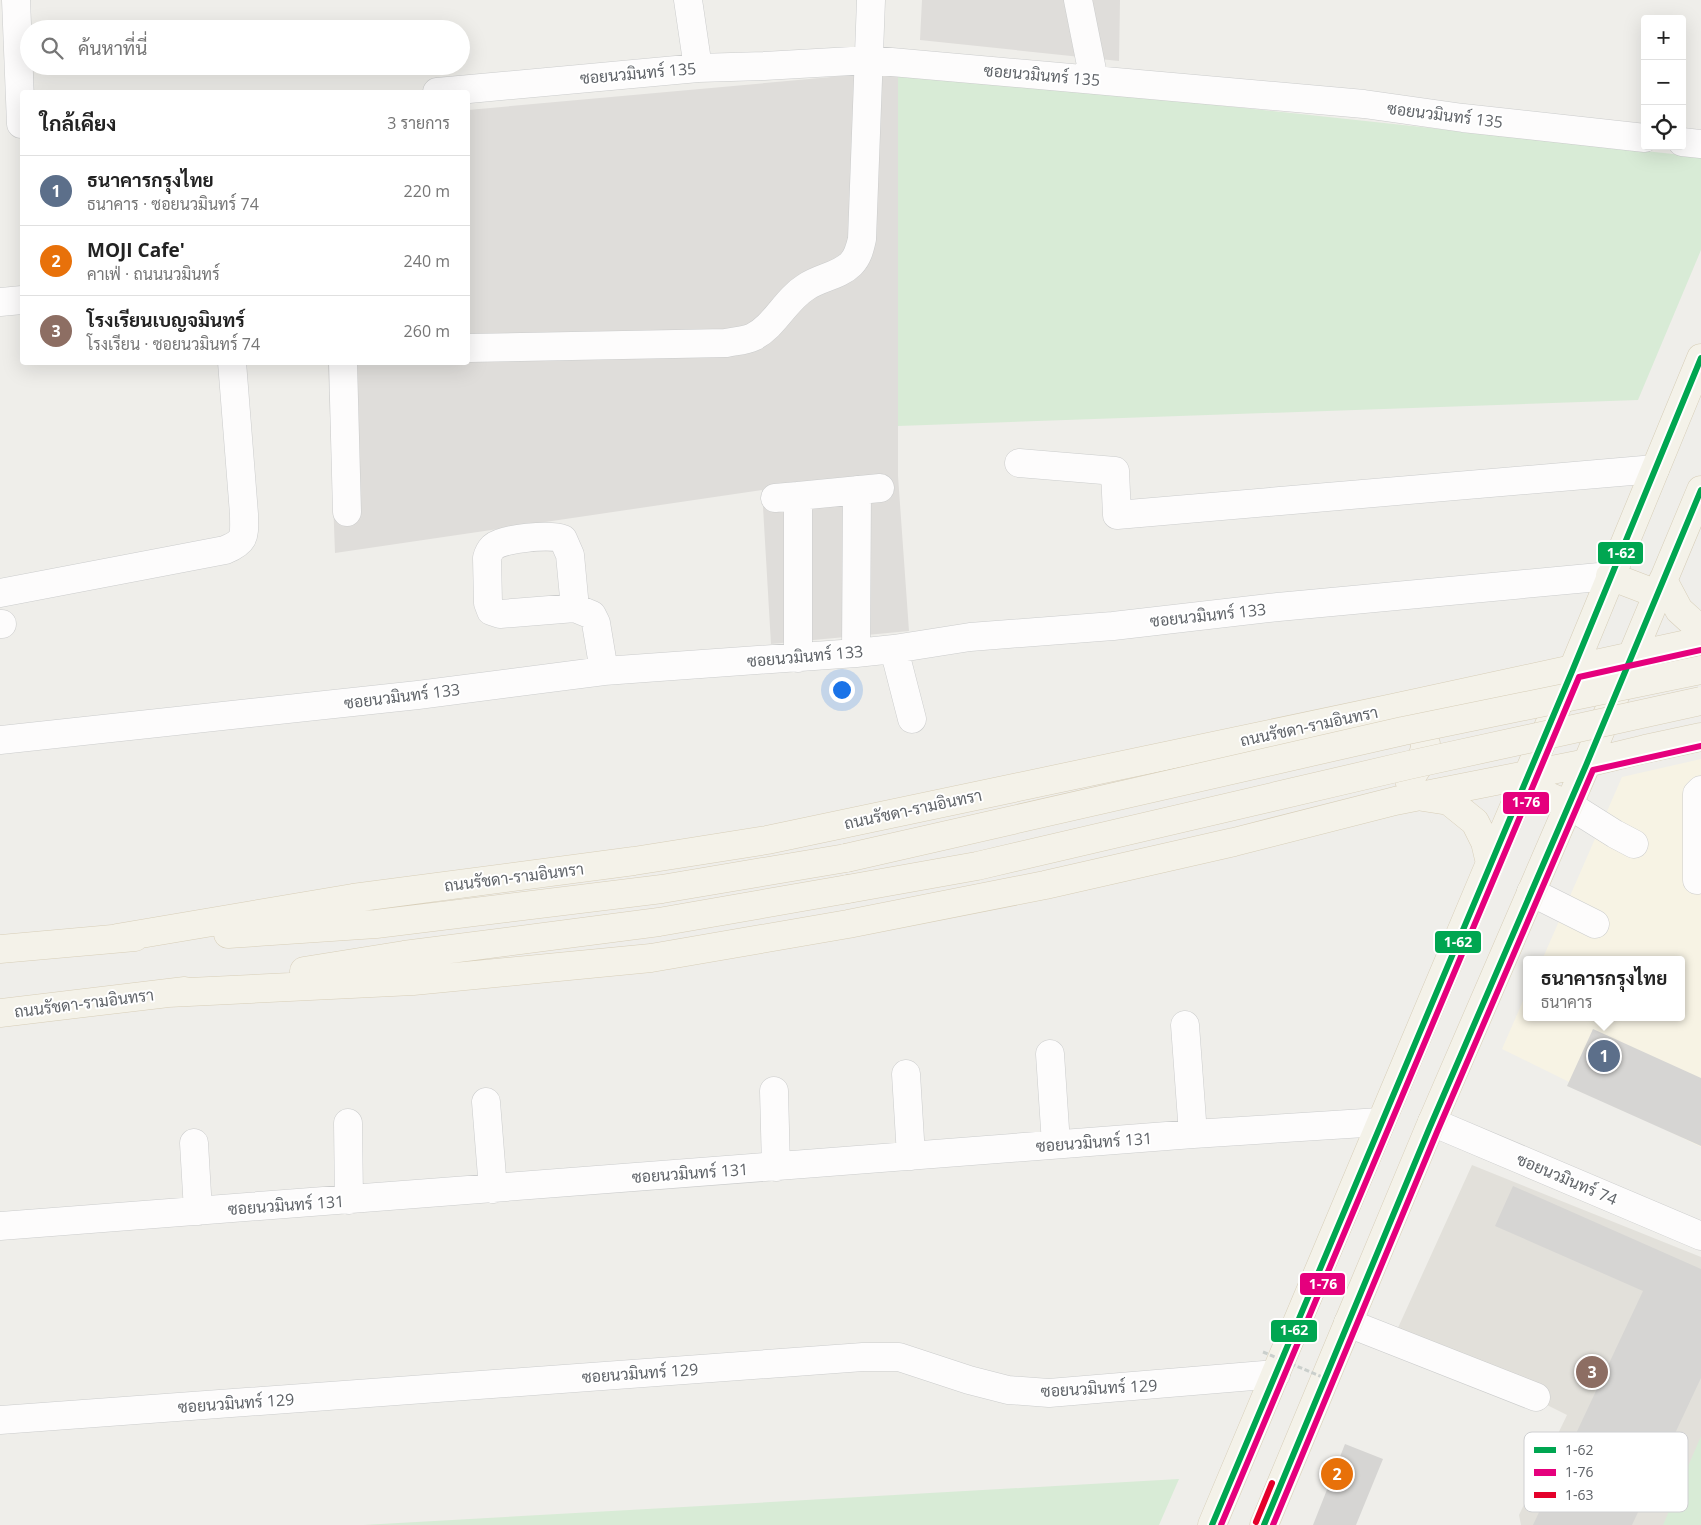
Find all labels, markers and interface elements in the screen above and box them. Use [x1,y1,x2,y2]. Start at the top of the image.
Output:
map controls [1641,15,1686,150]
button: + [1641,15,1686,60]
search box [20,20,470,75]
icon: search [38,34,66,62]
text: ค้นหาที่นี่ [78,35,147,61]
street label: ซอยนวมินทร์ 135 [579,56,697,89]
street label: ซอยนวมินทร์ 135 [983,58,1101,91]
button: − [1641,60,1686,105]
street label: ซอยนวมินทร์ 135 [1386,96,1504,133]
button: locate [1641,105,1686,150]
text: ใกล้เคียง [40,109,116,137]
text: 3 รายการ [387,112,450,134]
text: ธนาคารกรุงไทย [87,167,214,193]
text: 1 [51,180,61,202]
text: 220 m [404,180,450,202]
text: ธนาคาร · ซอยนวมินทร์ 74 [87,193,259,215]
text: MOJI Cafe' [87,237,185,263]
text: 2 [51,250,61,272]
text: 240 m [404,250,450,272]
text: คาเฟ่ · ถนนนวมินทร์ [87,263,220,285]
text: โรงเรียนเบญจมินทร์ [87,307,245,333]
text: 3 [51,320,61,342]
text: 260 m [404,320,450,342]
text: โรงเรียน · ซอยนวมินทร์ 74 [87,333,260,355]
line badge: 1-62 [1597,541,1644,565]
text: 1-62 [1607,543,1635,562]
street label: ซอยนวมินทร์ 133 [1149,597,1267,632]
street label: ซอยนวมินทร์ 133 [746,639,864,672]
street label: ซอยนวมินทร์ 133 [343,677,461,714]
your location [829,677,855,703]
street label: ถนนรัชดา-รามอินทรา [1238,701,1380,751]
street label: ถนนรัชดา-รามอินทรา [842,784,984,834]
line badge: 1-76 [1502,791,1550,815]
text: 1-76 [1512,792,1540,811]
street label: ถนนรัชดา-รามอินทรา [443,858,585,896]
line badge: 1-62 [1434,930,1482,954]
text: 1-62 [1444,932,1472,951]
popup [1523,956,1685,1021]
text: ธนาคารกรุงไทย [1541,965,1667,991]
street label: ถนนรัชดา-รามอินทรา [13,984,155,1022]
text: ธนาคาร [1541,991,1592,1013]
pin: 1 [1588,1037,1620,1075]
street label: ซอยนวมินทร์ 131 [1035,1126,1153,1157]
street label: ซอยนวมินทร์ 74 [1513,1147,1621,1210]
street label: ซอยนวมินทร์ 131 [631,1157,749,1188]
street label: ซอยนวมินทร์ 131 [227,1189,345,1220]
line badge: 1-76 [1299,1272,1346,1296]
text: 1-76 [1309,1274,1337,1293]
line badge: 1-62 [1270,1319,1318,1343]
text: 1-62 [1280,1320,1308,1339]
pin: 3 [1576,1353,1608,1391]
street label: ซอยนวมินทร์ 129 [581,1357,699,1388]
street label: ซอยนวมินทร์ 129 [1040,1373,1158,1402]
street label: ซอยนวมินทร์ 129 [177,1387,295,1418]
legend [1524,1432,1688,1512]
text: 1-62 [1565,1440,1594,1459]
pin: 2 [1321,1455,1353,1493]
text: 1-76 [1565,1462,1594,1481]
text: 1-63 [1565,1485,1594,1504]

